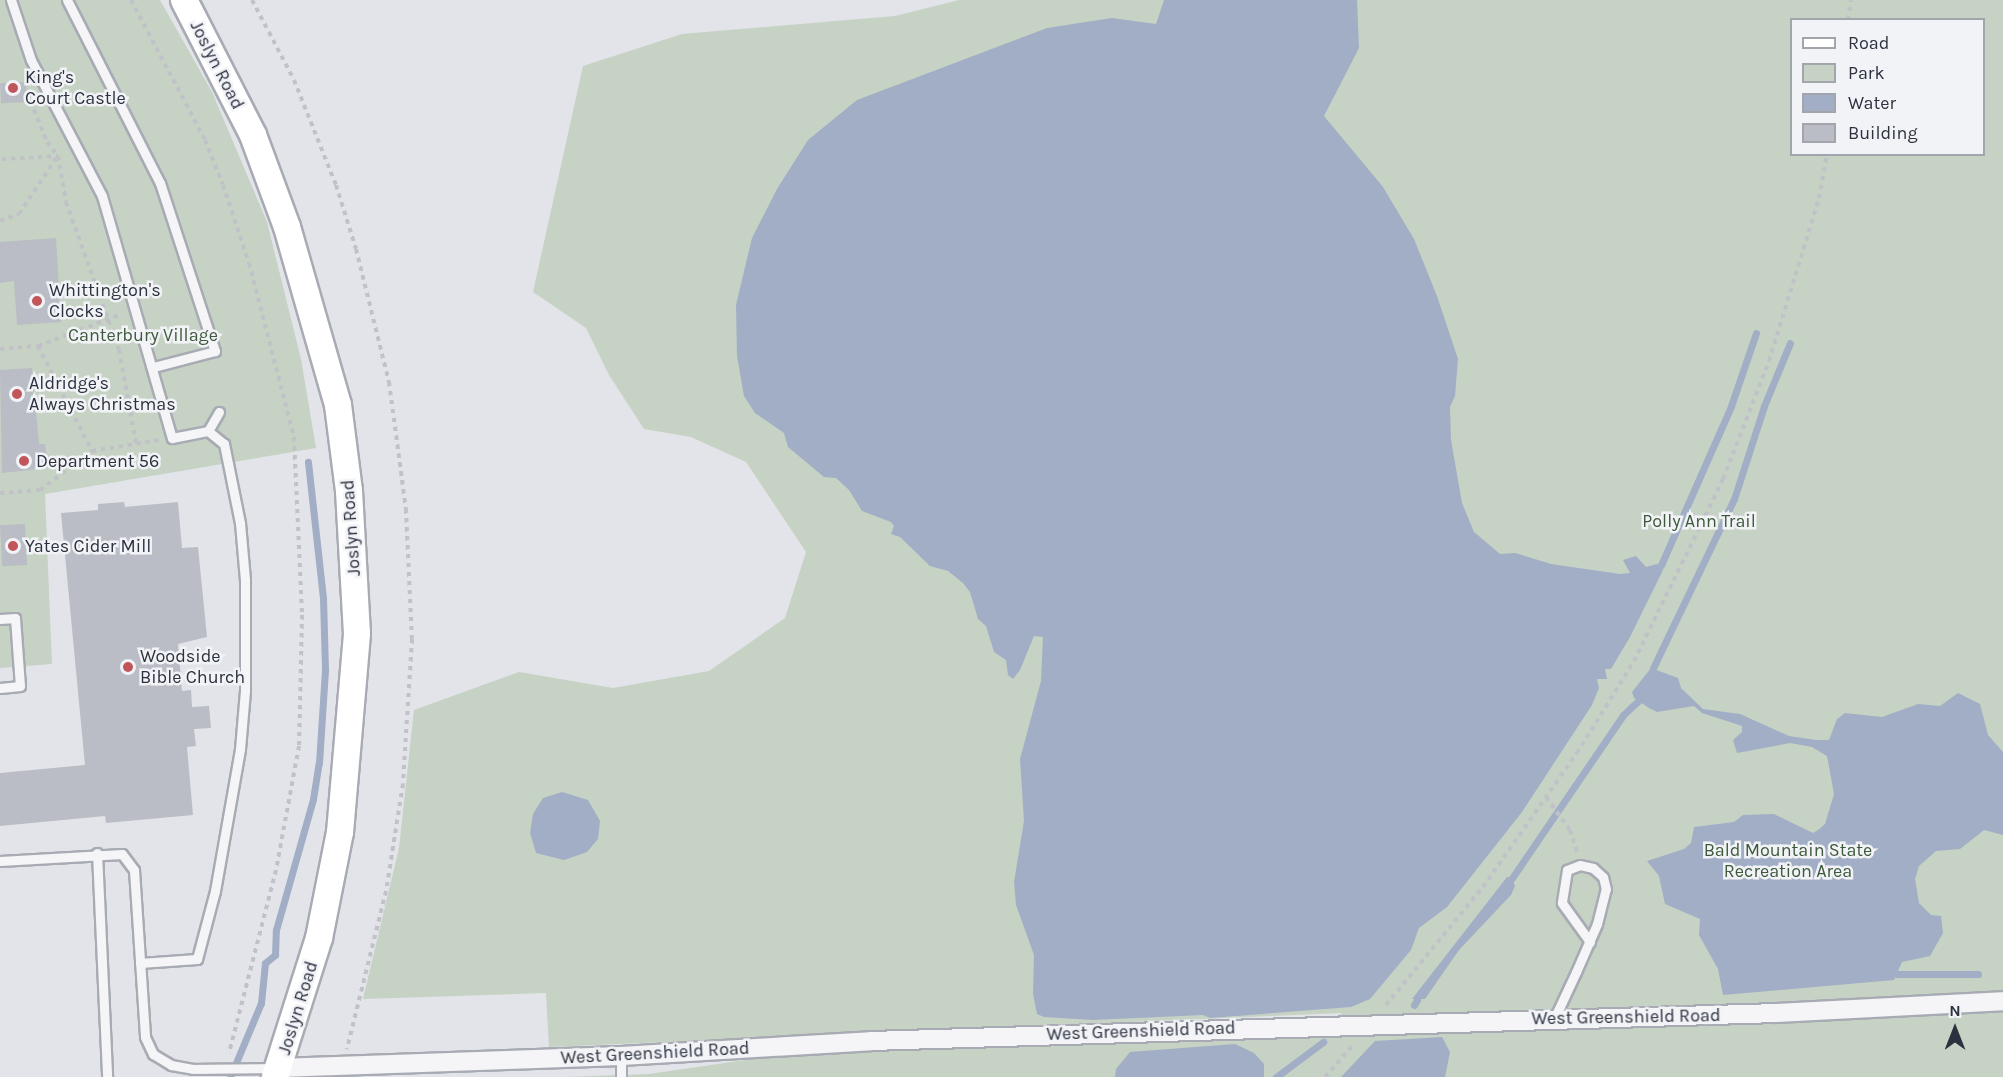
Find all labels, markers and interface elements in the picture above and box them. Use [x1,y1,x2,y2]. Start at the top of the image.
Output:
street label: Joslyn Road [185,17,249,113]
legend [1790,18,1985,156]
text: Road [1848,32,1889,54]
text: Park [1848,62,1885,84]
place label: King's Court Castle [25,67,126,110]
marker: King's Court Castle [6,81,20,95]
text: Water [1848,92,1896,114]
text: Building [1848,122,1918,144]
place label: Whittington's Clocks [49,280,161,322]
marker: Whittington's Clocks [30,294,44,308]
park label: Canterbury Village [68,324,218,346]
place label: Aldridge's Always Christmas [29,373,176,416]
marker: Aldridge's Always Christmas [10,387,24,401]
place label: Department 56 [36,450,159,472]
marker: Department 56 [17,454,31,468]
street label: Joslyn Road [337,479,365,577]
park label: Polly Ann Trail [1642,510,1756,532]
place label: Yates Cider Mill [25,535,151,557]
marker: Yates Cider Mill [6,539,20,553]
place label: Woodside Bible Church [140,646,245,688]
marker: Woodside Bible Church [121,660,135,674]
park label: Bald Mountain State Recreation Area [1704,840,1872,882]
street label: Joslyn Road [274,959,322,1057]
north arrow [1925,999,1985,1059]
text: N [1949,1001,1961,1020]
street label: West Greenshield Road [1531,1005,1721,1029]
street label: West Greenshield Road [1046,1017,1236,1045]
street label: West Greenshield Road [560,1037,750,1069]

